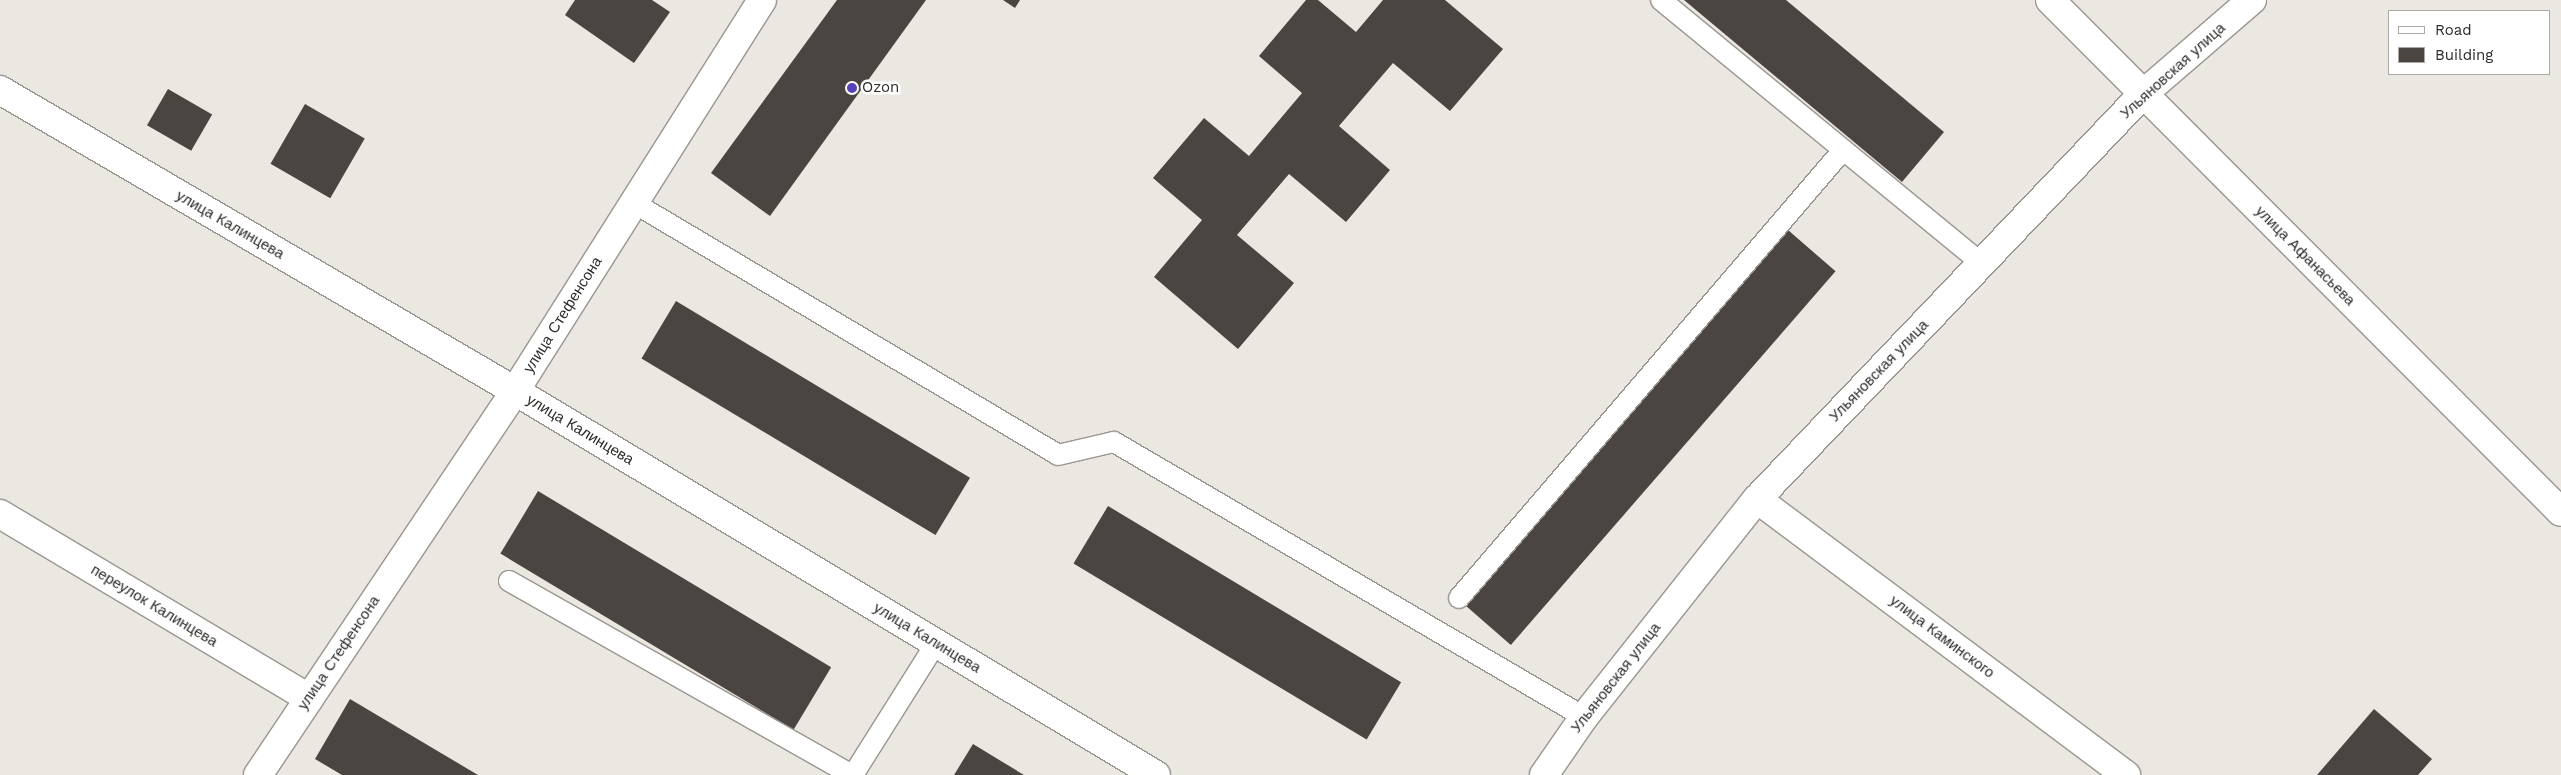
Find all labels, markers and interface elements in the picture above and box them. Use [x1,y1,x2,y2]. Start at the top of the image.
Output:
legend [2388,10,2551,75]
street label: Ульяновская улица [2117,19,2229,123]
text: Road [2435,21,2472,39]
text: Building [2435,46,2493,64]
place label: Ozon [862,79,899,97]
marker: Ozon [846,82,858,94]
street label: улица Калинцева [173,187,287,263]
street label: улица Афанасьева [2251,202,2359,310]
street label: улица Стефенсона [520,253,606,377]
street label: Ульяновская улица [1826,316,1932,426]
street label: улица Калинцева [523,391,637,469]
street label: переулок Калинцева [87,561,221,651]
street label: улица Стефенсона [294,592,384,714]
street label: улица Каминского [1886,592,1998,682]
street label: улица Калинцева [870,599,984,677]
street label: Ульяновская улица [1567,619,1665,737]

